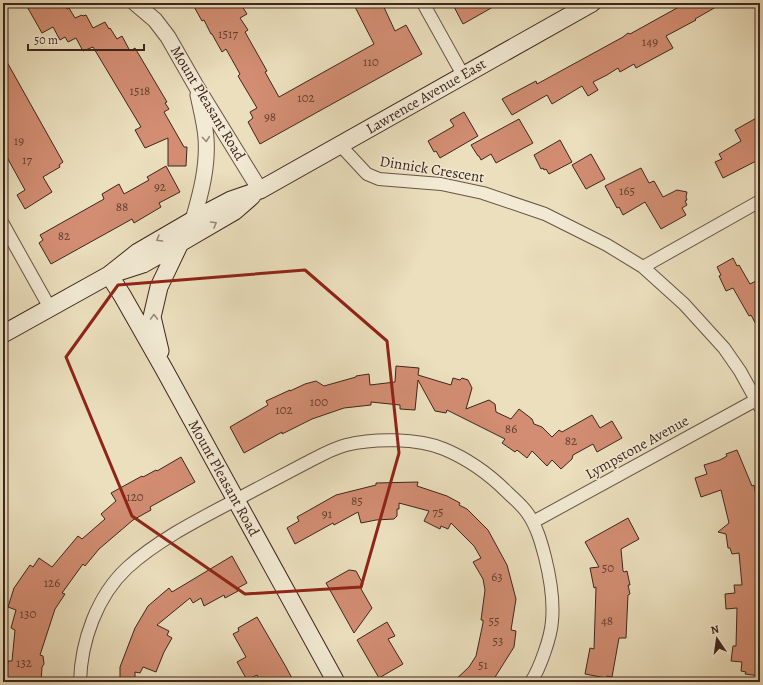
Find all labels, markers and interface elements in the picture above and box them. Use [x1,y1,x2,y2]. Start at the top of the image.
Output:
house number: 1517 [218,25,239,42]
scale bar [28,26,144,52]
text: 50 m [34,32,58,48]
house number: 149 [642,33,658,50]
street label: Mount Pleasant Road [166,42,251,165]
street label: Lawrence Avenue East [362,53,490,139]
house number: 110 [363,53,379,70]
house number: 1518 [130,82,150,99]
house number: 102 [297,89,315,106]
house number: 98 [264,108,276,125]
house number: 19 [14,132,24,149]
one-way arrow [201,135,210,142]
house number: 17 [22,151,32,168]
street label: Dinnick Crescent [378,151,486,187]
house number: 92 [154,178,166,195]
house number: 165 [619,182,635,199]
house number: 88 [116,198,128,215]
one-way arrow [210,221,217,228]
house number: 82 [58,227,70,244]
one-way arrow [156,235,164,242]
one-way arrow [150,314,158,320]
house number: 100 [310,393,328,410]
house number: 102 [275,401,293,418]
street label: Lympstone Avenue [582,410,693,484]
street label: Mount Pleasant Road [184,416,265,541]
house number: 86 [505,420,517,437]
house number: 82 [565,432,577,449]
house number: 120 [126,488,144,505]
house number: 85 [351,492,363,509]
house number: 75 [432,503,444,520]
house number: 91 [322,505,333,522]
house number: 50 [602,559,614,576]
house number: 63 [491,568,503,585]
house number: 126 [44,574,60,591]
house number: 130 [20,605,36,622]
house number: 55 [488,612,500,629]
house number: 48 [601,612,613,629]
north arrow [697,619,737,659]
text: N [709,622,720,638]
house number: 53 [493,632,504,649]
house number: 132 [16,654,32,671]
house number: 51 [478,656,489,673]

